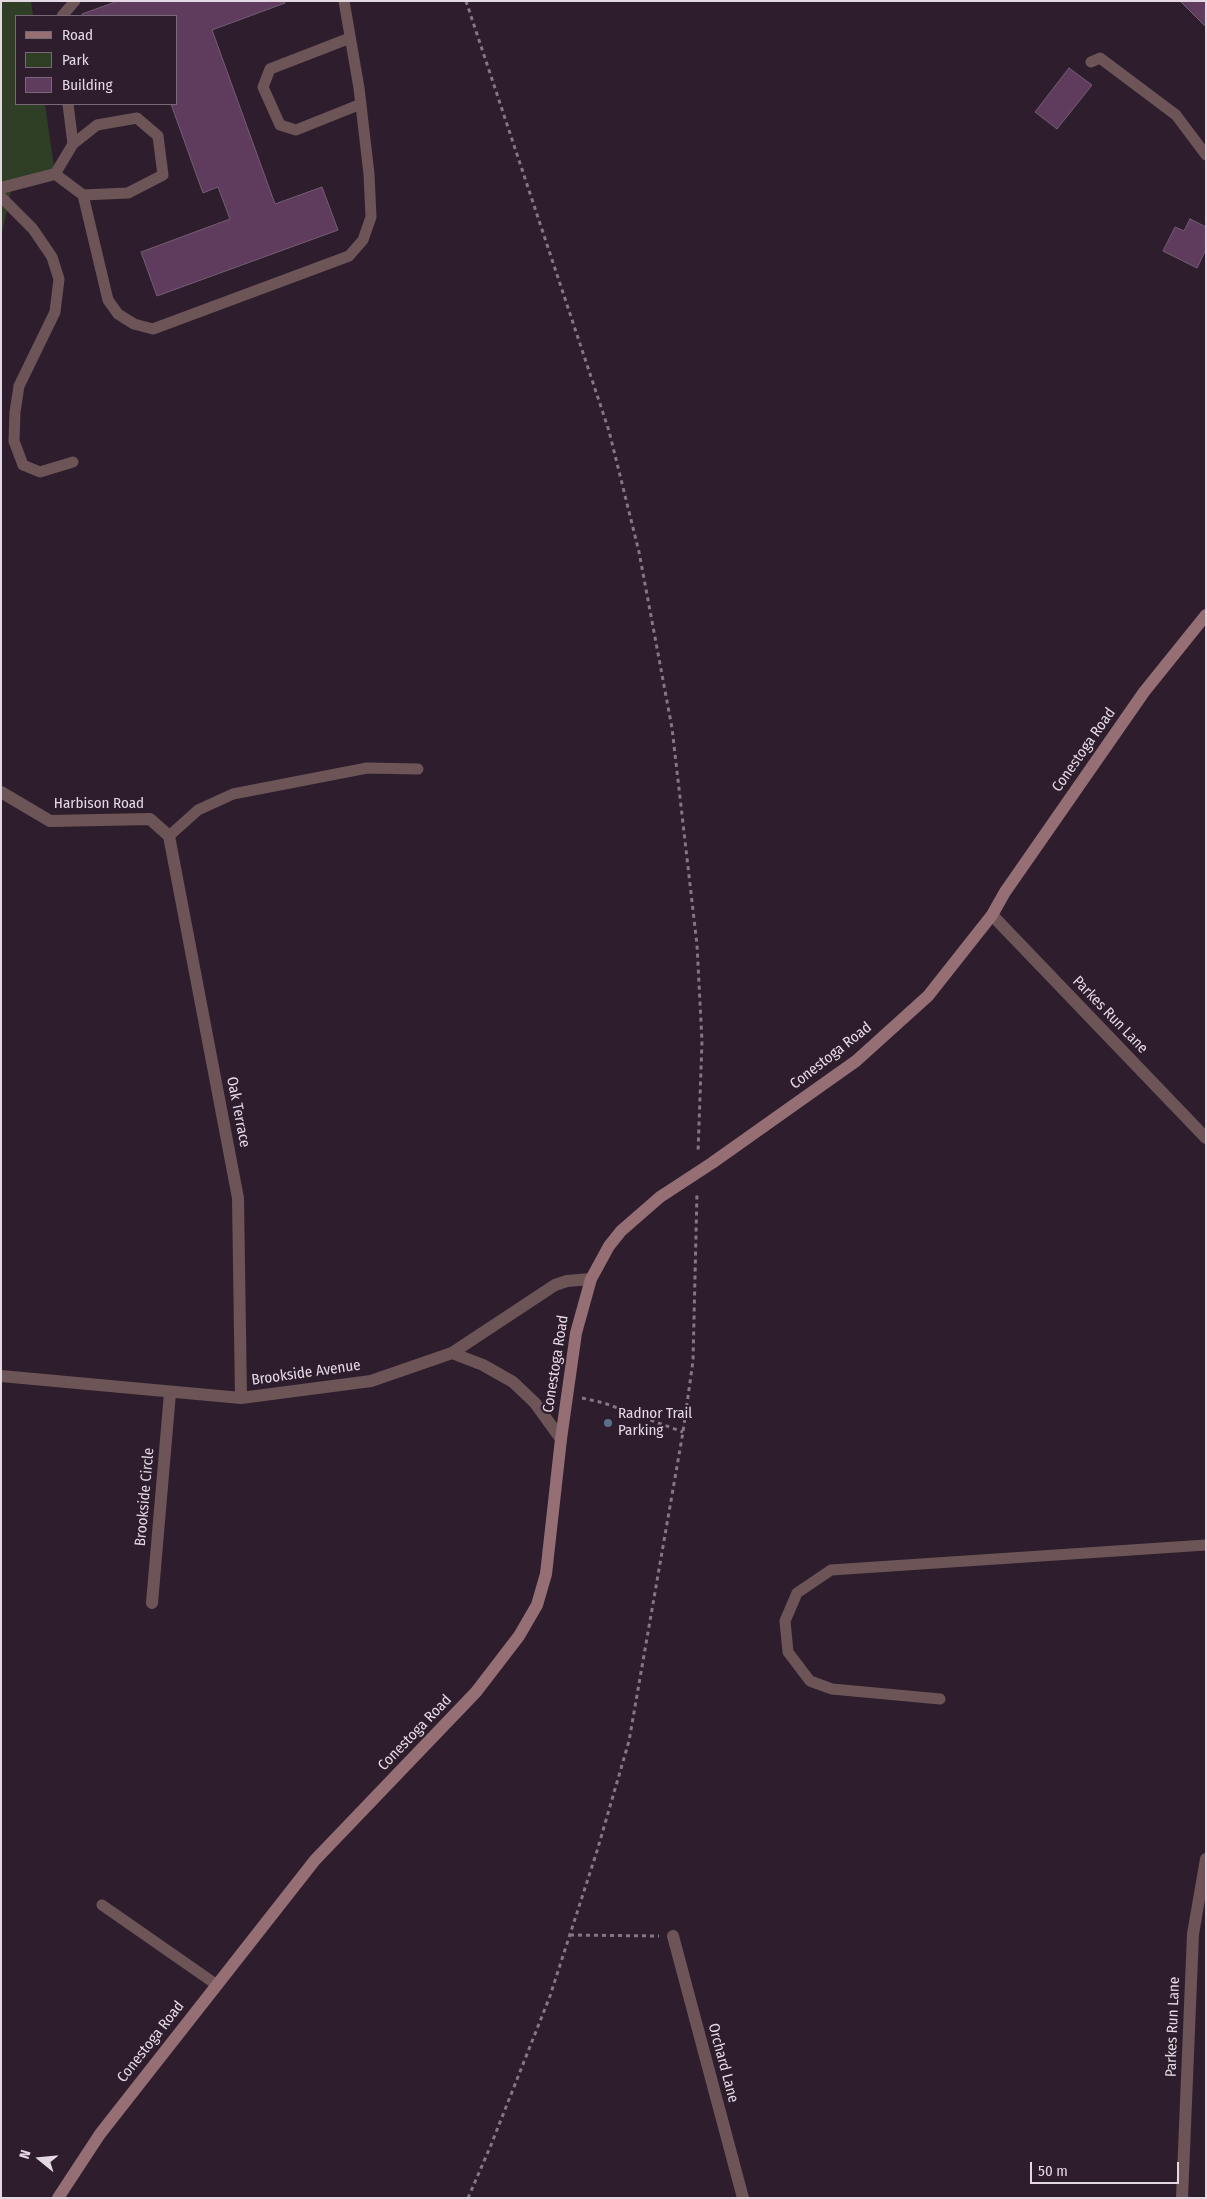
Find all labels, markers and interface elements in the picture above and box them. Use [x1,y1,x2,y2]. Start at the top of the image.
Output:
legend [15,15,178,105]
text: Road [62,26,93,44]
text: Park [62,51,89,69]
text: Building [62,76,113,94]
street label: Conestoga Road [1048,705,1120,795]
street label: Harbison Road [54,795,144,813]
street label: Parkes Run Lane [1069,973,1151,1057]
street label: Conestoga Road [787,1019,875,1093]
street label: Oak Terrace [222,1075,254,1149]
street label: Conestoga Road [539,1314,573,1414]
street label: Brookside Avenue [250,1356,362,1390]
place label: Radnor Trail Parking [618,1405,692,1440]
marker: Radnor Trail Parking [602,1417,614,1429]
street label: Brookside Circle [132,1447,158,1547]
street label: Conestoga Road [374,1691,456,1775]
street label: Parkes Run Lane [1162,1976,1184,2078]
street label: Conestoga Road [114,1998,188,2086]
street label: Orchard Lane [704,2021,742,2105]
north arrow [15,2134,65,2184]
text: N [16,2148,35,2161]
scale bar [1032,2152,1181,2184]
text: 50 m [1038,2162,1068,2180]

